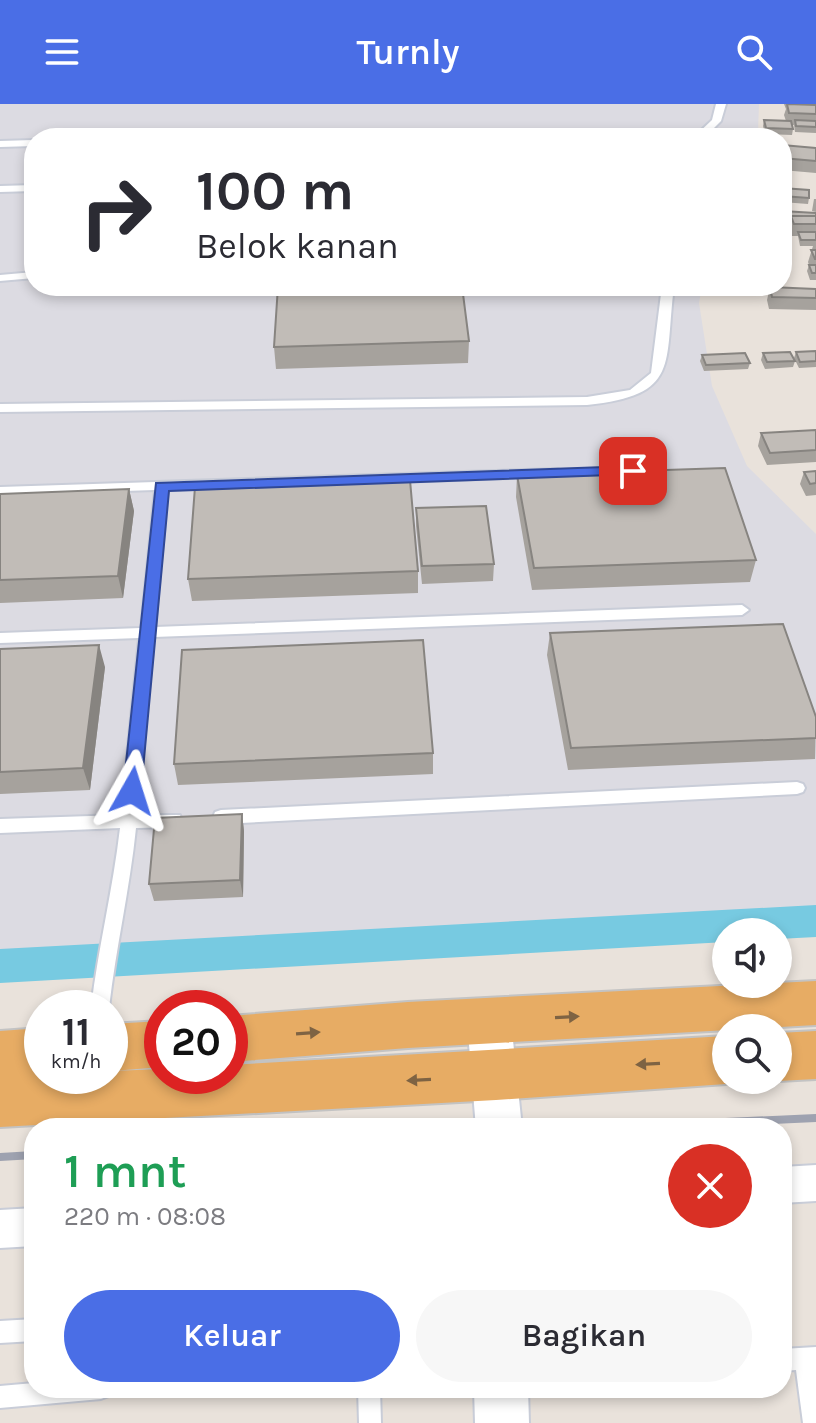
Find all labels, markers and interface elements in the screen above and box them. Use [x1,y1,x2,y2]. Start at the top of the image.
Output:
icon: menu [40,30,84,74]
icon: search [732,30,776,74]
text: Turnly [357,31,459,73]
text: 100 m [196,158,354,223]
icon: right [64,160,168,264]
text: Belok kanan [196,225,399,267]
pin [599,437,667,505]
icon: arrive [611,449,655,493]
position arrow [90,749,174,833]
map controls [712,918,792,1094]
button: sound [712,918,792,998]
speed limit sign: 20 [144,990,248,1094]
text: 11 [62,1008,90,1055]
one-way arrow [555,1010,580,1023]
button: search [712,1014,792,1094]
one-way arrow [296,1026,321,1039]
text: km/h [51,1050,101,1073]
one-way arrow [635,1057,660,1070]
one-way arrow [406,1074,431,1087]
text: 1 mnt [64,1143,186,1199]
button: close [668,1144,752,1228]
text: 220 m · 08:08 [64,1201,226,1232]
button: Keluar [64,1290,400,1382]
button: Bagikan [416,1290,752,1382]

